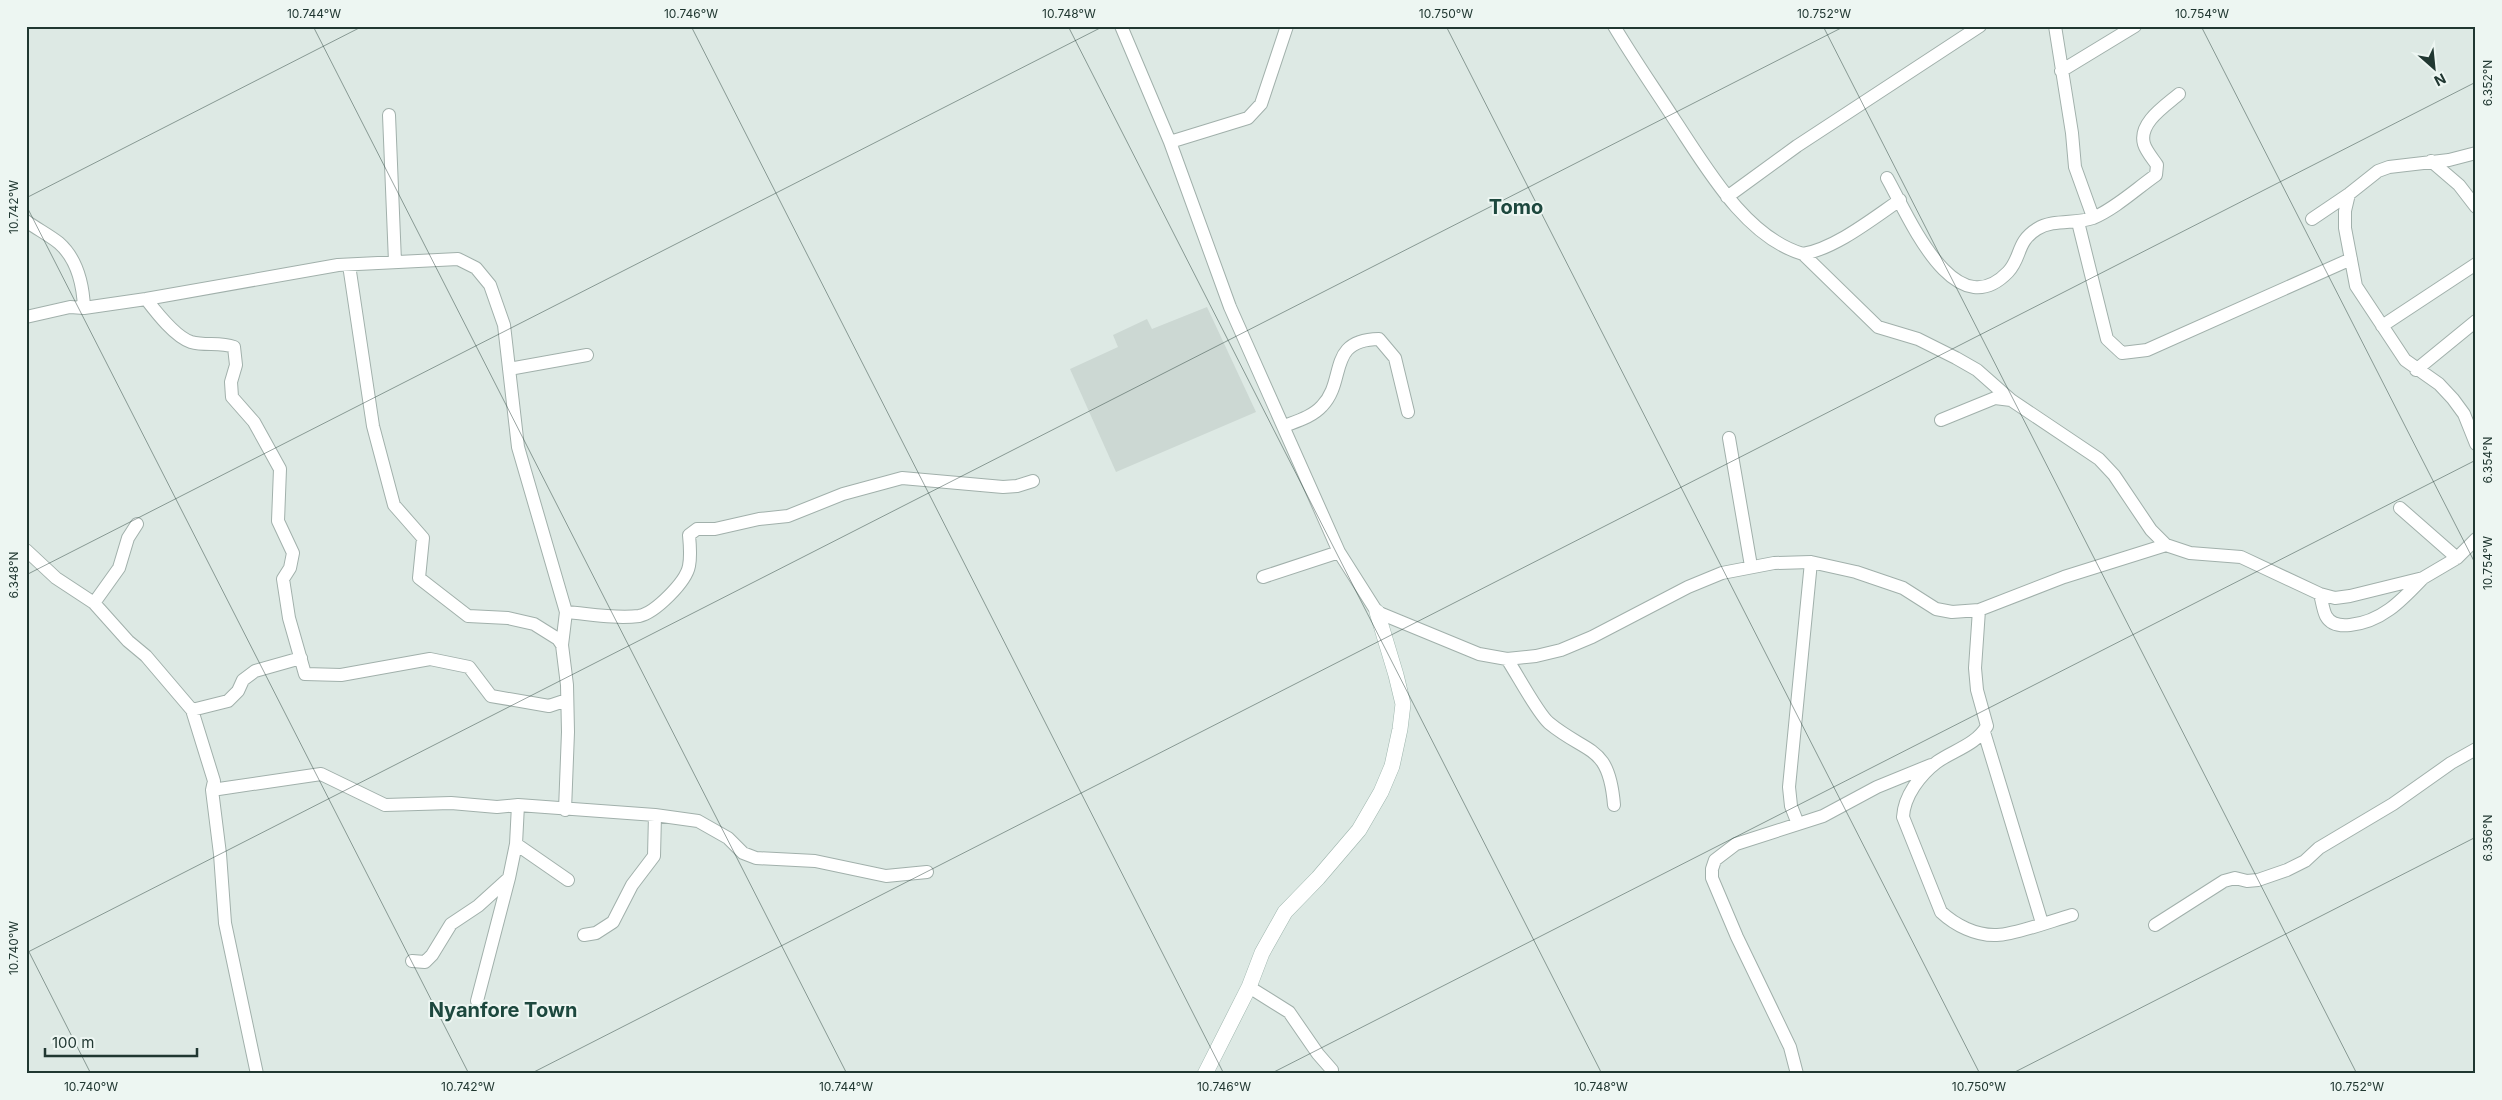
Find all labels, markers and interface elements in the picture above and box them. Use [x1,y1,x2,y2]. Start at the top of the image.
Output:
text: 10.744°W [287,6,341,21]
text: 10.746°W [664,6,718,21]
text: 10.748°W [1042,6,1096,21]
text: 10.750°W [1419,6,1473,21]
text: 10.752°W [1797,6,1851,21]
text: 10.754°W [2175,6,2229,21]
north arrow [2410,42,2460,92]
text: 6.352°N [2480,60,2495,106]
text: N [2432,70,2449,90]
text: 10.742°W [6,180,21,234]
district label: Tomo [1489,195,1543,219]
text: 6.354°N [2480,437,2495,483]
text: 10.754°W [2480,536,2495,590]
text: 6.348°N [6,551,21,599]
text: 6.356°N [2480,815,2495,861]
text: 10.740°W [6,921,21,975]
district label: Nyanfore Town [429,998,577,1022]
scale bar [45,1025,198,1057]
text: 100 m [52,1033,94,1052]
text: 10.740°W [64,1079,118,1094]
text: 10.742°W [441,1079,495,1094]
text: 10.744°W [819,1079,873,1094]
text: 10.746°W [1197,1079,1251,1094]
text: 10.748°W [1574,1079,1628,1094]
text: 10.750°W [1952,1079,2006,1094]
text: 10.752°W [2330,1079,2384,1094]

